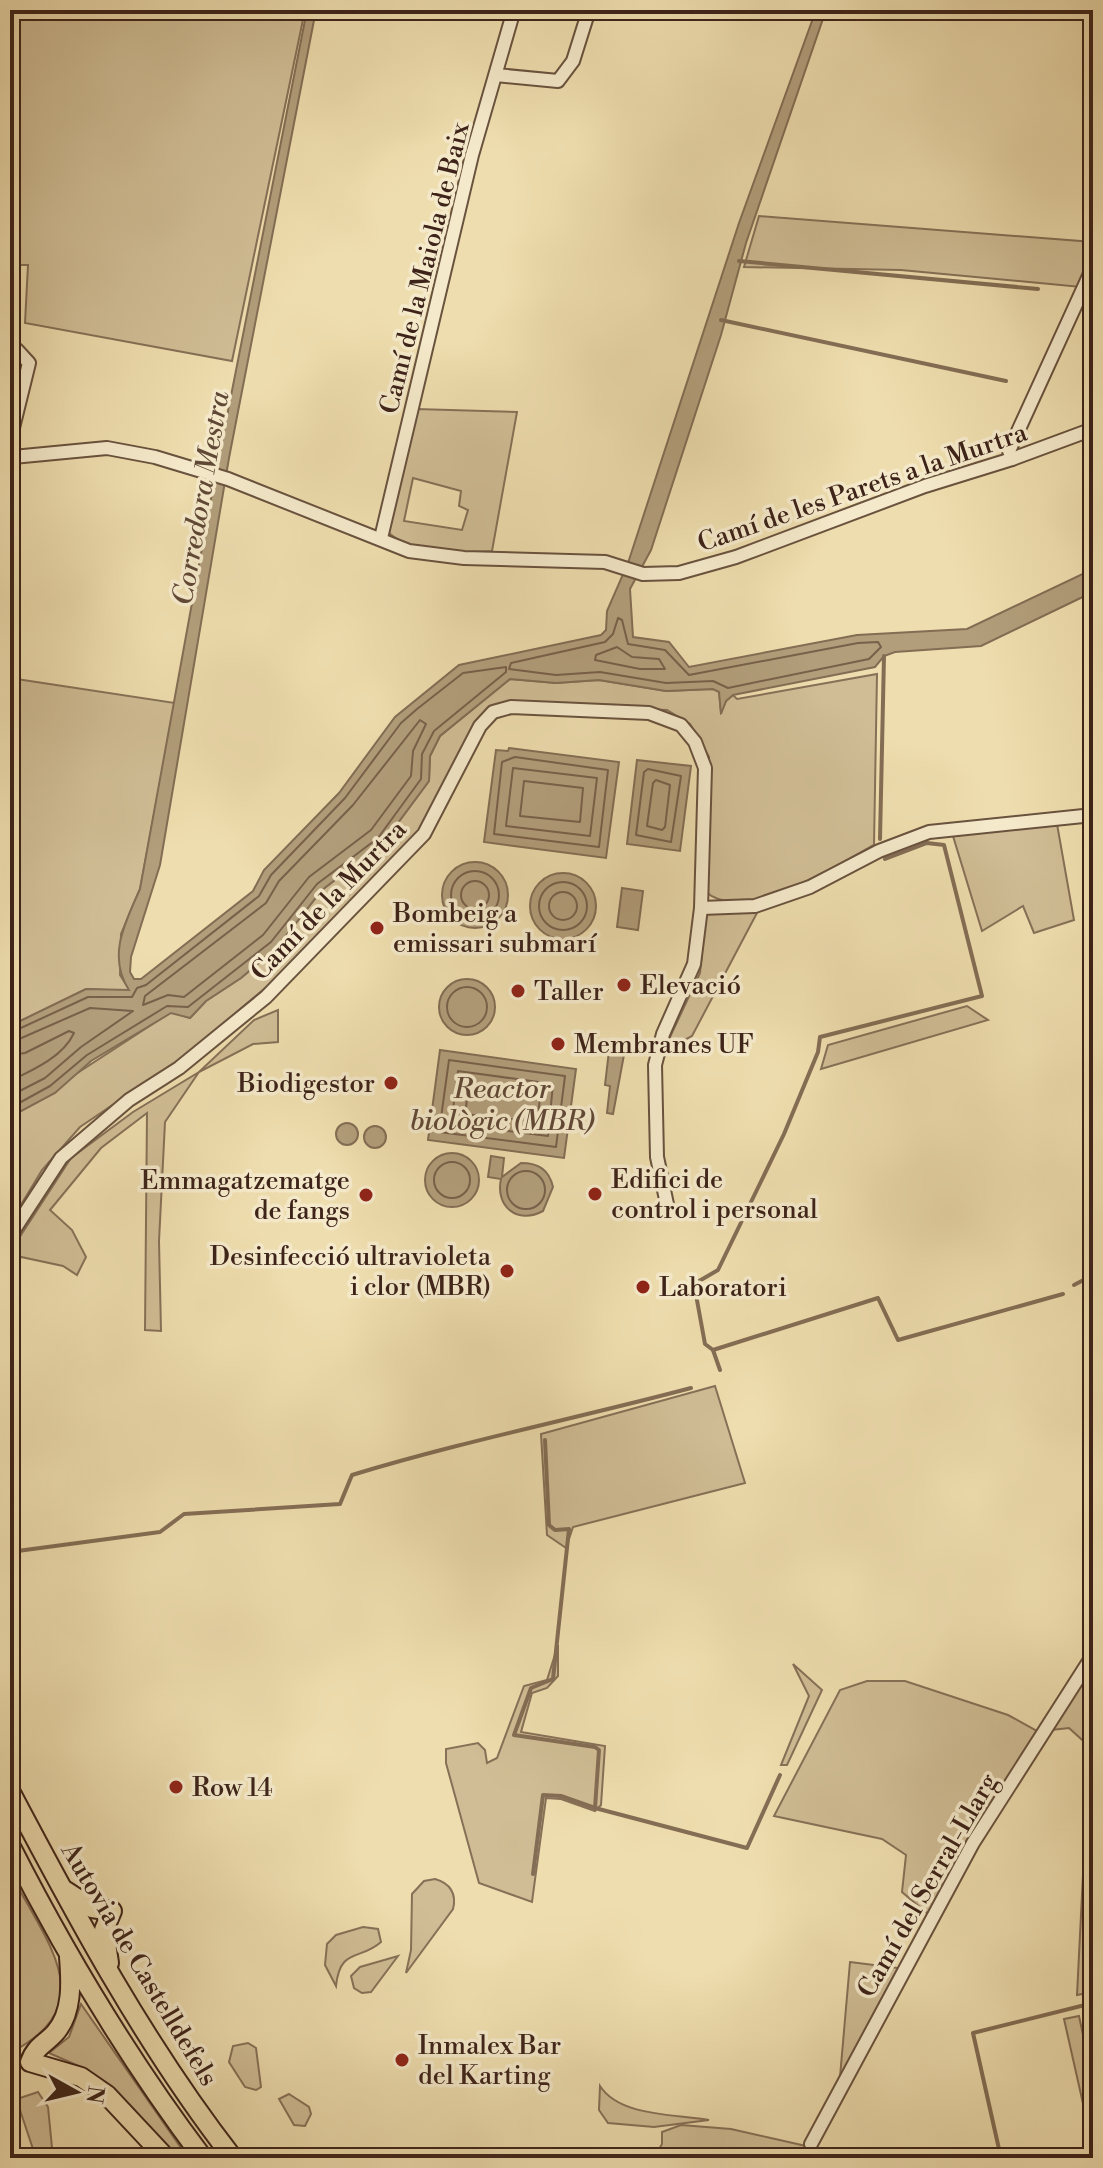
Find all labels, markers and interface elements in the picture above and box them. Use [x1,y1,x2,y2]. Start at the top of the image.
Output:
street label: Camí de la Maiola de Baix [373,118,477,417]
water label: Corredora Mestra [165,388,238,608]
street label: Camí de les Parets a la Murtra [693,416,1032,559]
street label: Camí de la Murtra [244,813,414,988]
place label: Bombeig a emissari submarí [392,898,598,960]
marker: Bombeig a emissari submarí [368,919,386,937]
place label: Elevació [640,970,741,1002]
place label: Taller [534,976,604,1008]
marker: Elevació [615,976,633,994]
marker: Taller [509,982,527,1000]
place label: Membranes UF [574,1029,754,1061]
marker: Membranes UF [549,1035,567,1053]
place label: Biodigestor [237,1068,375,1100]
water label: Reactor biològic (MBR) [410,1072,594,1139]
marker: Biodigestor [382,1074,400,1092]
place label: Edifici de control i personal [611,1164,818,1226]
place label: Emmagatzematge de fangs [140,1165,350,1227]
marker: Edifici de control i personal [586,1185,604,1203]
marker: Emmagatzematge de fangs [357,1186,375,1204]
place label: Desinfecció ultravioleta i clor (MBR) [210,1241,492,1303]
marker: Desinfecció ultravioleta i clor (MBR) [498,1262,516,1280]
place label: Laboratori [659,1272,787,1304]
marker: Laboratori [634,1278,652,1296]
street label: Camí del Serral-Llarg [851,1767,1005,2003]
place label: Row 14 [192,1772,273,1804]
marker: Row 14 [167,1778,185,1796]
street label: Autovia de Castelldefels [53,1836,224,2092]
place label: Inmalex Bar del Karting [418,2030,561,2092]
marker: Inmalex Bar del Karting [393,2051,411,2069]
north arrow [36,2052,116,2132]
text: N [80,2084,109,2106]

